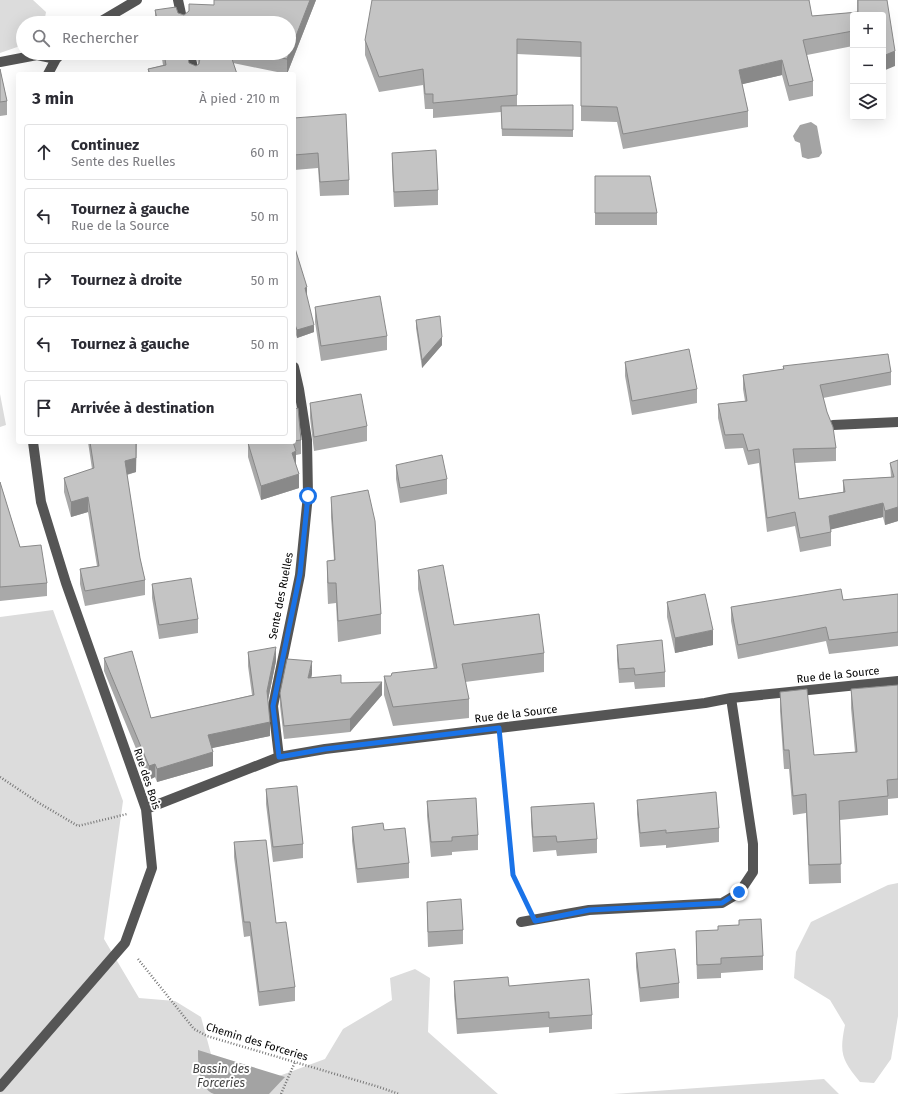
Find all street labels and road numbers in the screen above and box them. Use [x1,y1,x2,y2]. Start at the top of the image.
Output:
street label: Sente des Ruelles [266,551,296,641]
street label: Rue de la Source [796,664,880,686]
street label: Rue de la Source [474,702,558,726]
street label: Rue des Bois [131,747,163,811]
street label: Chemin des Forceries [204,1020,310,1064]

